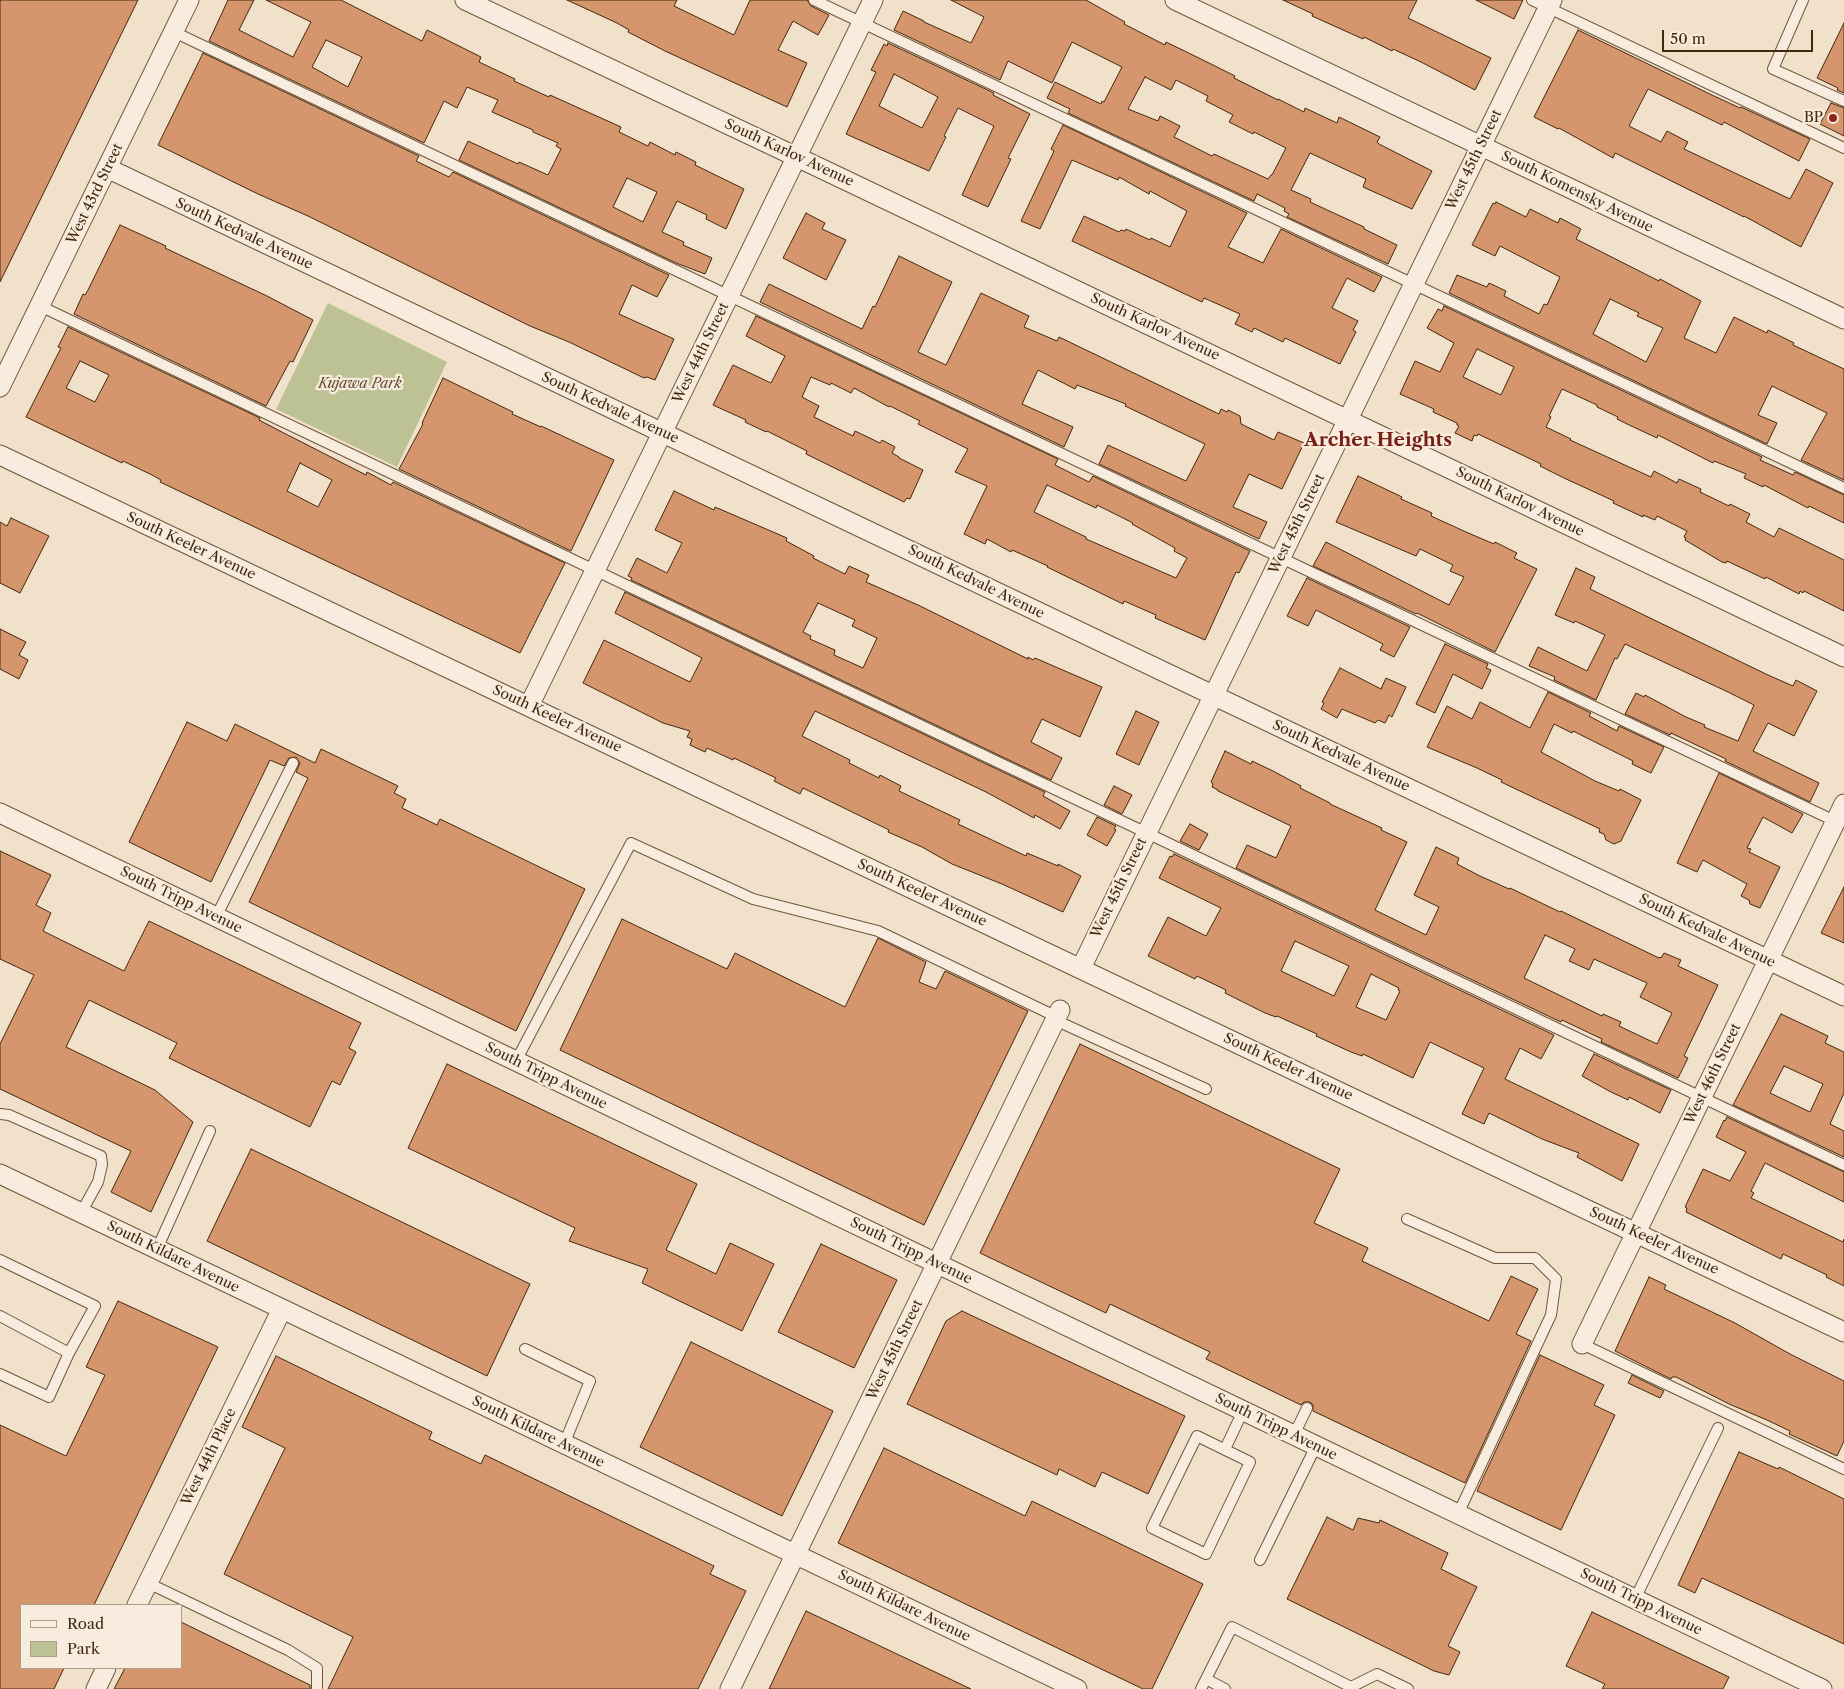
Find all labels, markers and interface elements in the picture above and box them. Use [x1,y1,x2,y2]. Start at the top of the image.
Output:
scale bar [1664,20,1815,52]
text: 50 m [1670,29,1706,48]
street label: West 45th Street [1442,107,1506,213]
place label: BP [1804,110,1823,126]
marker: BP [1827,112,1839,124]
street label: South Karlov Avenue [722,116,856,190]
street label: West 43rd Street [63,141,127,247]
street label: South Komensky Avenue [1498,148,1656,236]
street label: South Kedvale Avenue [173,195,315,273]
street label: South Karlov Avenue [1088,290,1222,364]
street label: West 44th Street [669,300,733,406]
street label: South Kedvale Avenue [539,369,681,447]
park label: Kujawa Park [318,376,402,392]
district label: Archer Heights [1304,430,1452,452]
street label: South Karlov Avenue [1453,464,1587,540]
street label: West 45th Street [1265,471,1329,577]
street label: South Keeler Avenue [124,509,258,583]
street label: South Kedvale Avenue [905,542,1047,622]
street label: South Keeler Avenue [490,682,624,756]
street label: South Kedvale Avenue [1270,717,1412,795]
street label: West 45th Street [1087,835,1151,941]
street label: South Keeler Avenue [855,856,989,930]
street label: South Tripp Avenue [117,863,245,937]
street label: South Kedvale Avenue [1636,891,1778,971]
street label: West 46th Street [1681,1021,1745,1127]
street label: South Keeler Avenue [1221,1030,1355,1104]
street label: South Tripp Avenue [482,1039,610,1113]
street label: South Keeler Avenue [1587,1204,1721,1278]
street label: South Tripp Avenue [847,1214,975,1288]
street label: South Kildare Avenue [104,1218,242,1296]
street label: West 45th Street [863,1297,927,1403]
street label: South Tripp Avenue [1212,1390,1340,1464]
street label: South Kildare Avenue [469,1393,607,1471]
street label: West 44th Place [178,1406,240,1508]
street label: South Tripp Avenue [1577,1565,1705,1639]
street label: South Kildare Avenue [835,1567,973,1645]
legend [20,1604,182,1669]
text: Road [67,1614,104,1633]
text: Park [67,1639,100,1658]

